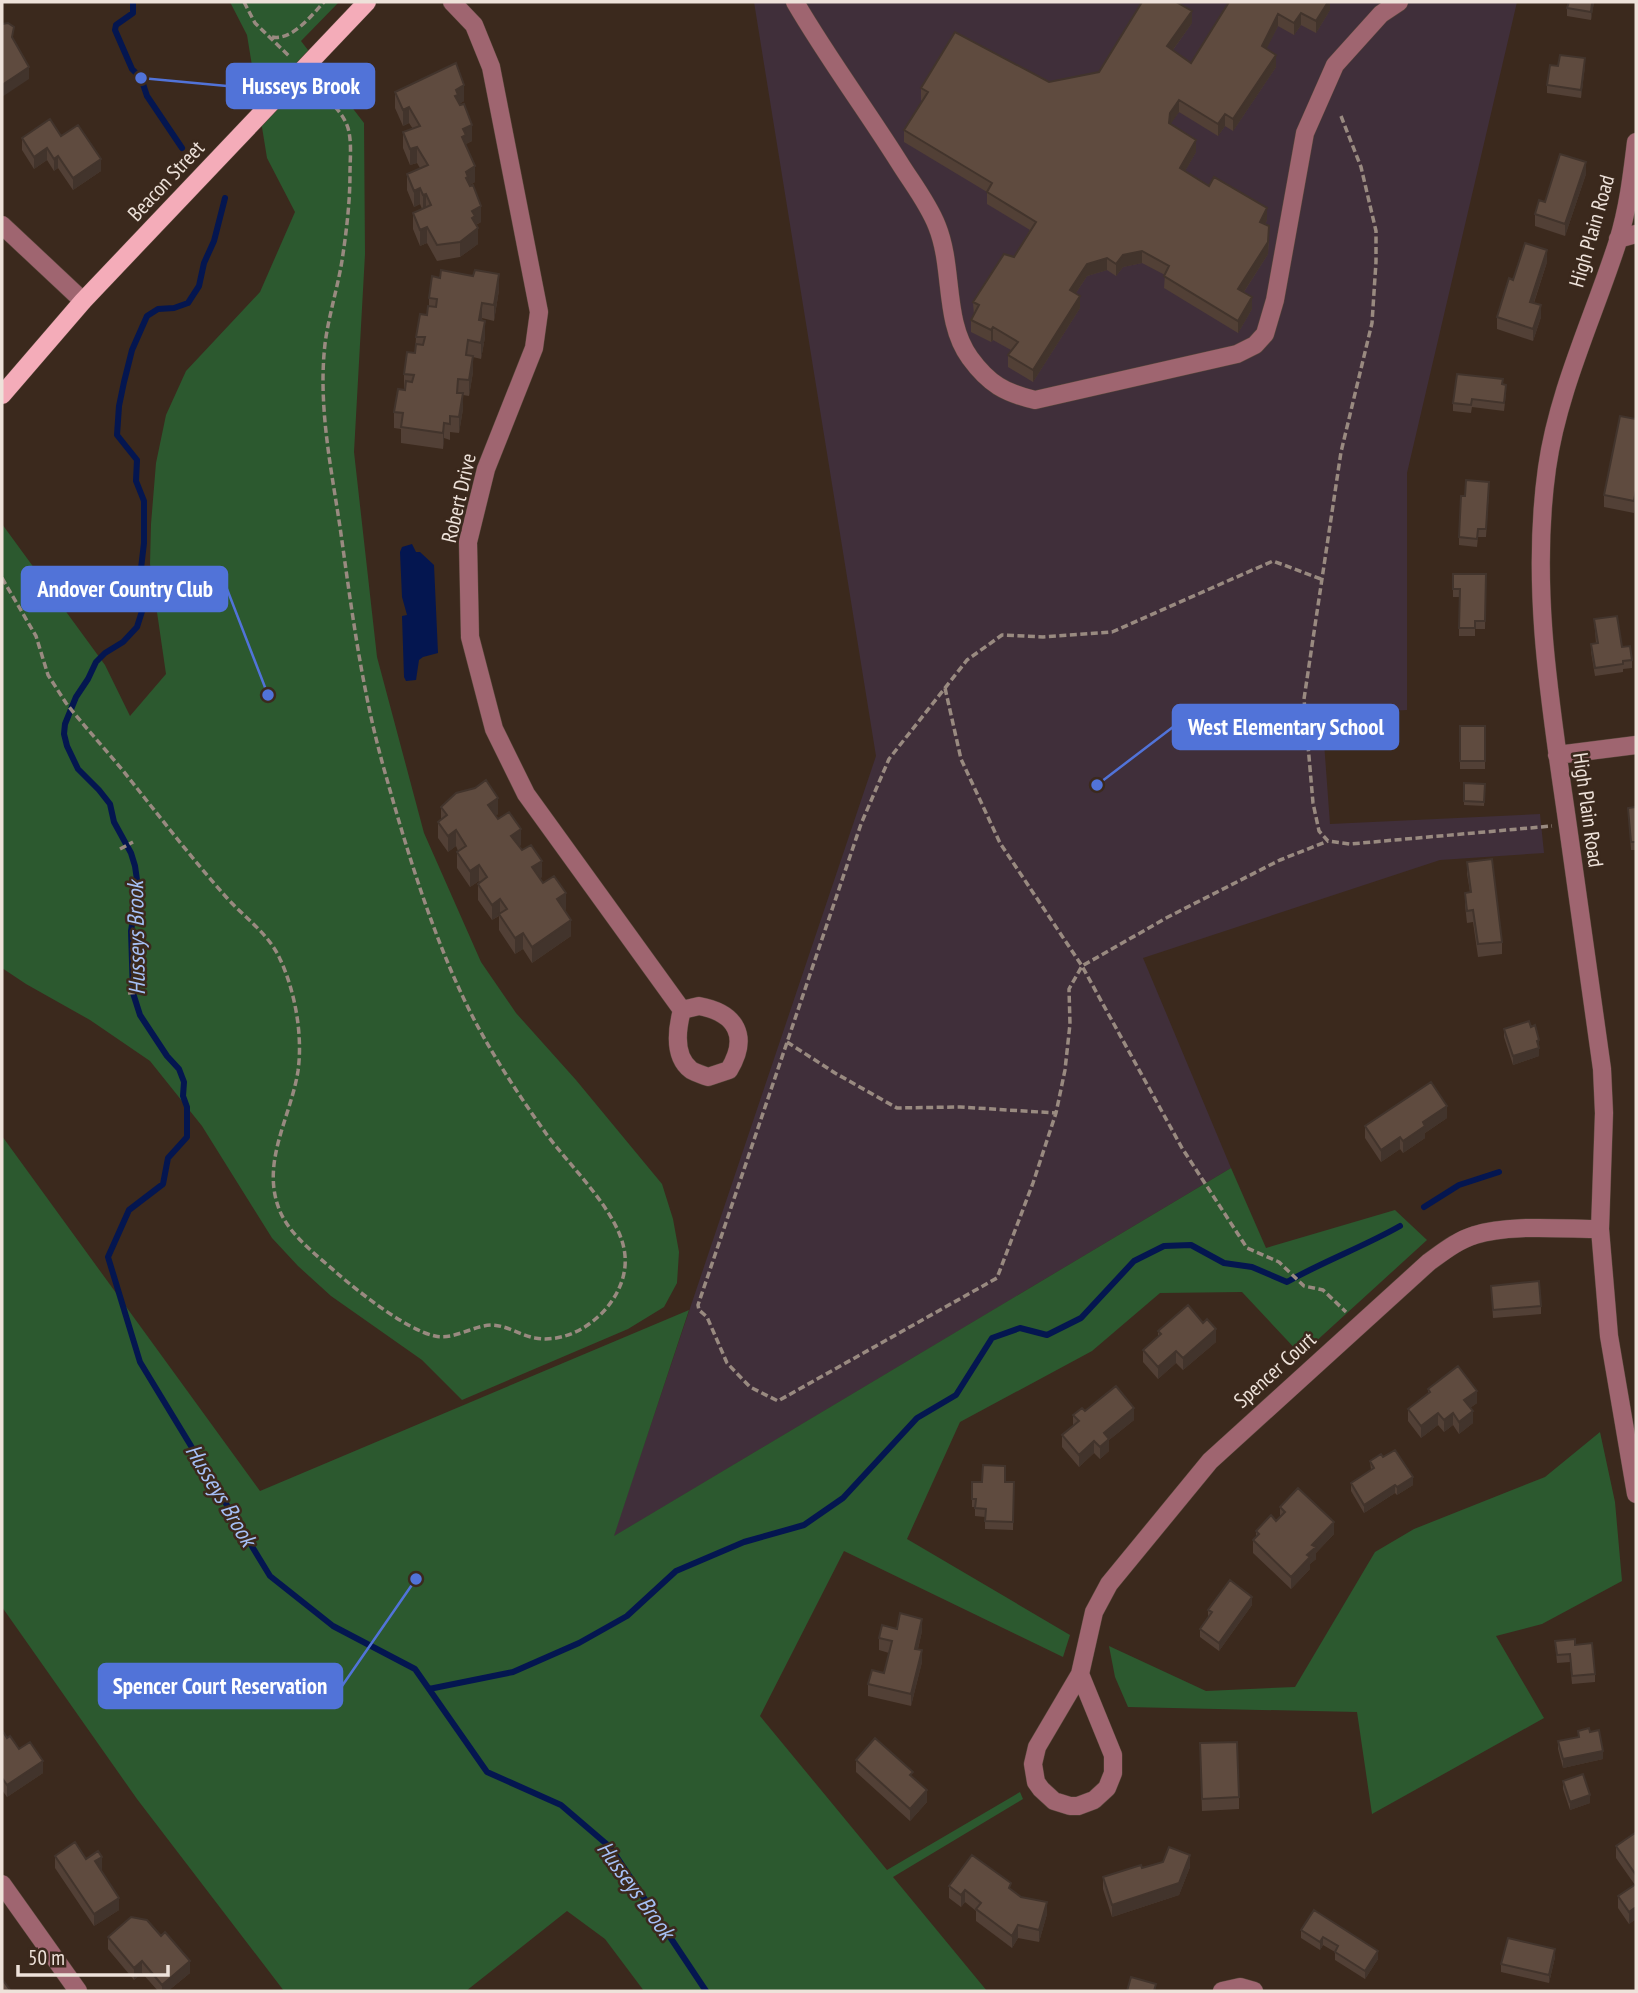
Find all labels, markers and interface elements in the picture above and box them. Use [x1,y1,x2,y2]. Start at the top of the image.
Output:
callout: Husseys Brook [227,64,374,108]
text: Husseys Brook [242,71,361,100]
street label: Beacon Street [122,135,210,227]
street label: High Plain Road [1563,172,1620,290]
street label: Robert Drive [435,451,482,545]
callout: Andover Country Club [22,567,227,611]
text: Andover Country Club [36,574,213,603]
callout: West Elementary School [1173,705,1398,749]
text: West Elementary School [1187,712,1384,741]
street label: High Plain Road [1567,751,1610,869]
water label: Husseys Brook [120,878,151,995]
street label: Spencer Court [1228,1326,1321,1414]
water label: Husseys Brook [180,1438,265,1554]
callout: Spencer Court Reservation [99,1664,342,1708]
text: Spencer Court Reservation [113,1671,327,1700]
water label: Husseys Brook [591,1835,684,1947]
scale bar [18,1934,168,1978]
text: 50 m [28,1944,65,1971]

